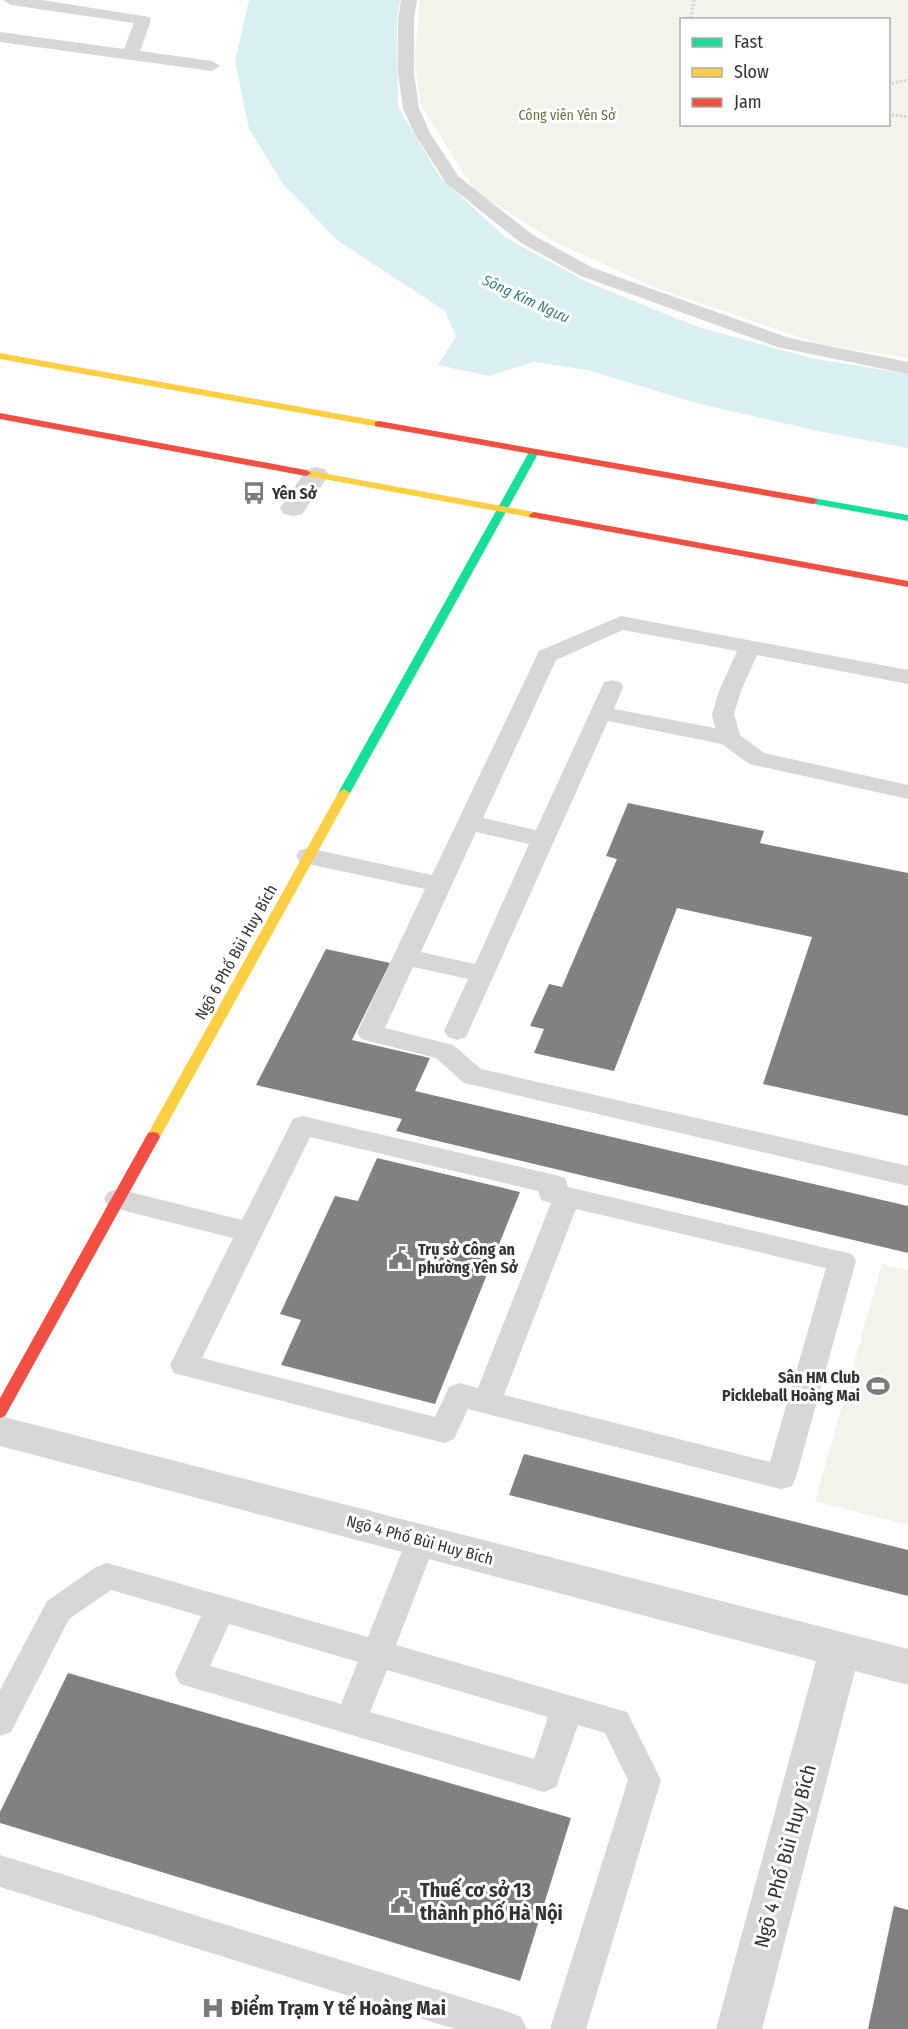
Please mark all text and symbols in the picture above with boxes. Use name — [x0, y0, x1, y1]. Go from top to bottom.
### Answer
legend — [680, 18, 890, 126]
text: Fast — [734, 31, 763, 53]
text: Slow — [734, 61, 769, 83]
text: Jam — [734, 91, 762, 113]
park label: Công viên Yên Sở — [518, 107, 616, 124]
water label: Sông Kim Ngưu — [479, 271, 573, 327]
bus stop icon: Yên Sở — [241, 480, 267, 506]
place label: Yên Sở — [271, 484, 318, 503]
street label: Ngõ 6 Phố Bùi Huy Bích — [190, 881, 281, 1023]
place label: Trụ sở Công an phường Yên Sở — [418, 1240, 519, 1277]
public building icon: Trụ sở Công an phường Yên Sở — [387, 1245, 413, 1271]
place label: Sân HM Club Pickleball Hoàng Mai — [722, 1368, 860, 1405]
sports icon: Sân HM Club Pickleball Hoàng Mai — [865, 1373, 891, 1399]
street label: Ngõ 4 Phố Bùi Huy Bích — [344, 1510, 496, 1569]
street label: Ngõ 4 Phố Bùi Huy Bích — [749, 1762, 821, 1950]
place label: Thuế cơ sở 13 thành phố Hà Nội — [420, 1877, 563, 1925]
public building icon: Thuế cơ sở 13 thành phố Hà Nội — [389, 1889, 415, 1915]
place label: Điểm Trạm Y tế Hoàng Mai — [231, 1994, 446, 2020]
hospital icon: Điểm Trạm Y tế Hoàng Mai — [200, 1995, 226, 2021]

